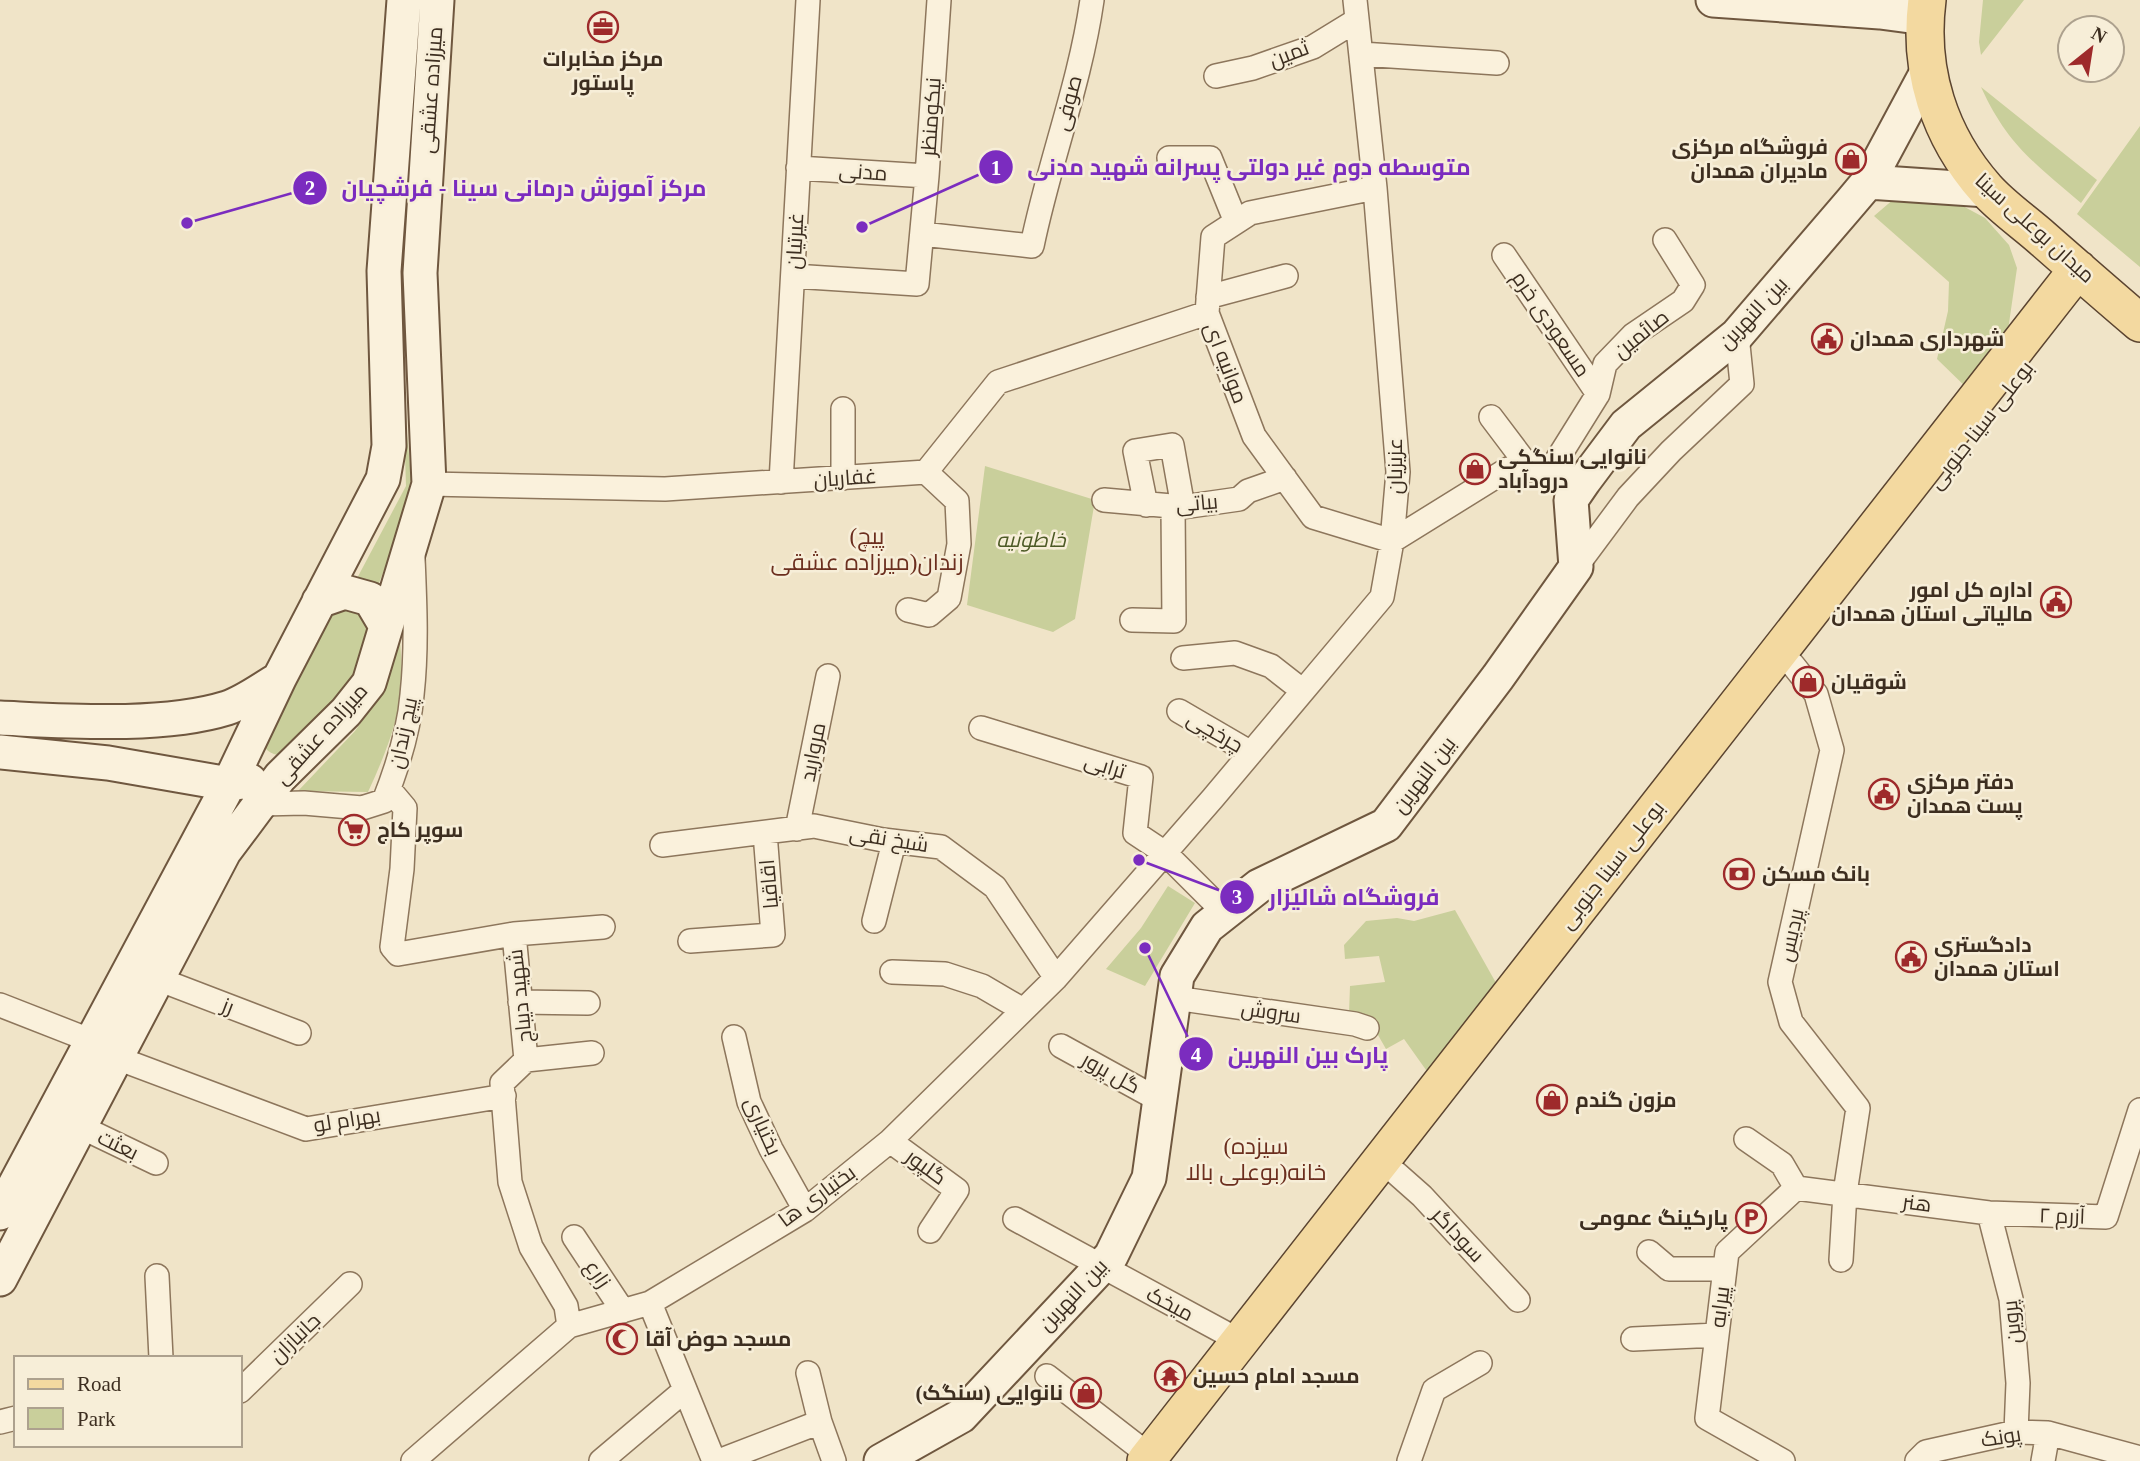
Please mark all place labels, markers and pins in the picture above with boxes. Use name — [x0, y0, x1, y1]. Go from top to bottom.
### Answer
office icon: مرکز مخابرات پاستور — [586, 10, 620, 44]
place label: مرکز مخابرات پاستور — [543, 47, 663, 98]
place label: فروشگاه مرکزی مادیران همدان — [1671, 135, 1828, 183]
shop icon: فروشگاه مرکزی مادیران همدان — [1834, 142, 1868, 176]
callout: متوسطه دوم غیر دولتی پسرانه شهید مدنی — [978, 145, 1484, 189]
callout: مرکز آموزش درمانی سینا - فرشچیان — [292, 166, 720, 210]
public building icon: شهرداری همدان — [1810, 322, 1844, 356]
place label: شهرداری همدان — [1850, 327, 2004, 352]
place label: نانوایی سنگکی درودآباد — [1498, 445, 1647, 494]
shop icon: نانوایی سنگکی درودآباد — [1458, 452, 1492, 486]
place label: اداره کل امور مالیاتی استان همدان — [1831, 578, 2033, 626]
public building icon: اداره کل امور مالیاتی استان همدان — [2039, 585, 2073, 619]
shop icon: شوقیان — [1791, 665, 1825, 699]
place label: شوقیان — [1831, 670, 1907, 695]
place label: دفتر مرکزی پست همدان — [1907, 770, 2023, 821]
public building icon: دفتر مرکزی پست همدان — [1867, 777, 1901, 811]
supermarket icon: سوپر کاج — [337, 813, 371, 847]
place label: سوپر کاج — [377, 818, 463, 845]
bank icon: بانک مسکن — [1722, 857, 1756, 891]
place label: بانک مسکن — [1762, 862, 1870, 886]
callout: فروشگاه شالیزار — [1220, 875, 1454, 919]
place label: دادگستری استان همدان — [1934, 933, 2060, 981]
public building icon: دادگستری استان همدان — [1894, 940, 1928, 974]
callout: پارک بین النهرین — [1178, 1032, 1402, 1076]
shop icon: مزون گندم — [1535, 1083, 1569, 1117]
place label: مزون گندم — [1575, 1088, 1677, 1114]
parking icon: پارکینگ عمومی — [1734, 1201, 1768, 1235]
place label: پارکینگ عمومی — [1579, 1206, 1728, 1233]
mosque icon: مسجد حوض آقا — [605, 1322, 639, 1356]
place label: مسجد حوض آقا — [645, 1327, 791, 1352]
temple icon: مسجد امام حسین — [1153, 1359, 1187, 1393]
place label: مسجد امام حسین — [1193, 1364, 1360, 1390]
shop icon: نانوایی (سنگک) — [1069, 1376, 1103, 1410]
place label: نانوایی (سنگک) — [915, 1381, 1063, 1406]

